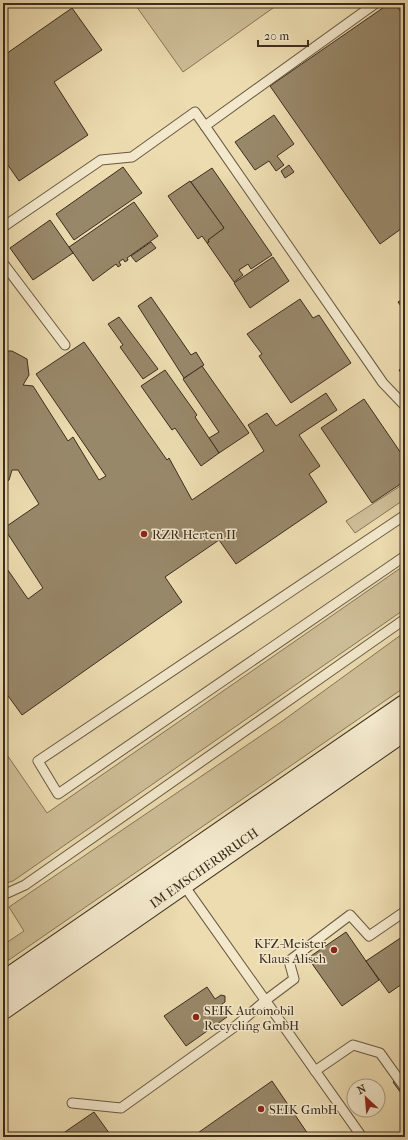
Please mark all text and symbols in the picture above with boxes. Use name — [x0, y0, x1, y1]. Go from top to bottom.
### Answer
scale bar — [258, 22, 308, 48]
text: 20 m — [264, 29, 289, 43]
place label: RZR Herten II — [152, 527, 236, 542]
marker: RZR Herten II — [139, 529, 149, 539]
street label: IM EMSCHERBRUCH — [147, 825, 261, 911]
place label: KFZ-Meister Klaus Alisch — [254, 936, 327, 966]
marker: KFZ-Meister Klaus Alisch — [329, 945, 339, 955]
place label: SEIK Automobil Recycling GmbH — [204, 1003, 299, 1033]
marker: SEIK Automobil Recycling GmbH — [191, 1012, 201, 1022]
north arrow — [346, 1078, 386, 1118]
text: N — [355, 1082, 369, 1097]
place label: SEIK GmbH — [269, 1102, 338, 1117]
marker: SEIK GmbH — [256, 1104, 266, 1114]

